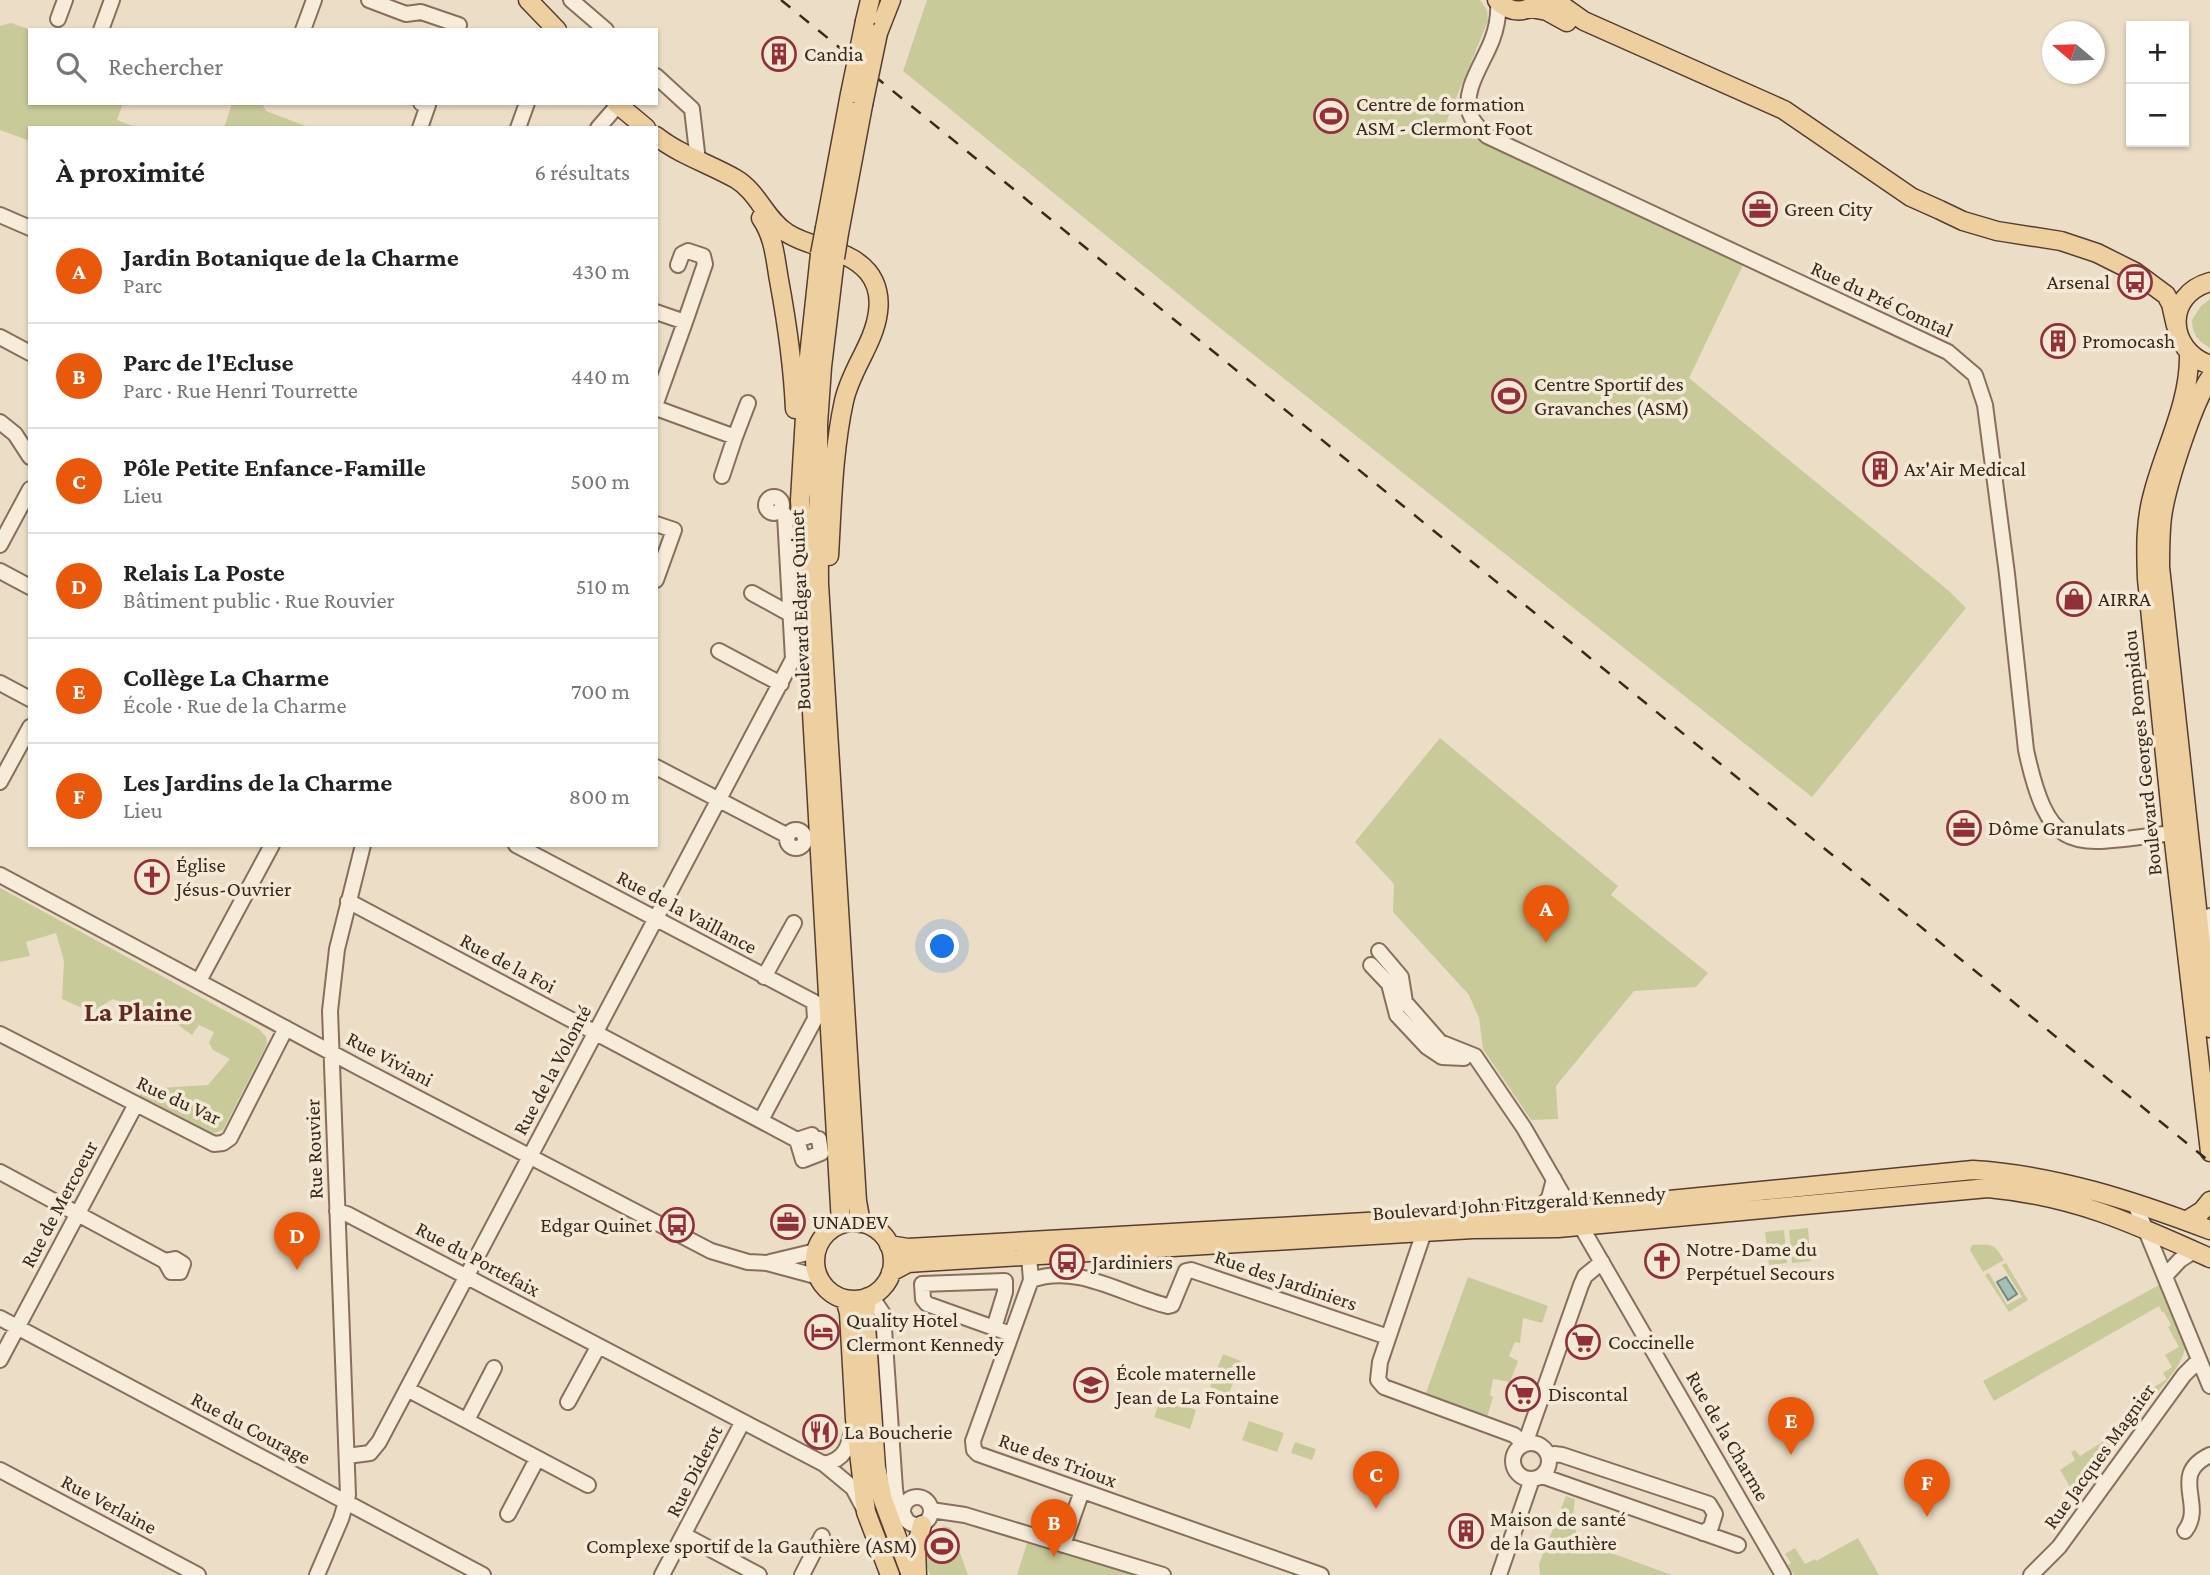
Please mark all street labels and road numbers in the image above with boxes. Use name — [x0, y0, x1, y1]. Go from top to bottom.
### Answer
street label: Rue du Pré Comtal — [1807, 256, 1957, 342]
street label: Boulevard Edgar Quinet — [784, 508, 815, 711]
street label: Boulevard Georges Pompidou — [2117, 629, 2167, 877]
street label: Rue de la Vaillance — [613, 865, 761, 959]
street label: Rue de la Foi — [456, 928, 560, 998]
street label: Rue de la Volonté — [508, 1001, 596, 1139]
street label: Rue Viviani — [343, 1026, 438, 1092]
street label: Rue du Var — [133, 1070, 225, 1130]
street label: Rue Rouvier — [300, 1098, 328, 1200]
street label: Rue de Mercoeur — [15, 1136, 103, 1272]
street label: Boulevard John Fitzgerald Kennedy — [1372, 1181, 1667, 1225]
street label: Rue du Portefaix — [412, 1216, 544, 1302]
street label: Rue des Jardiniers — [1212, 1244, 1360, 1316]
street label: Rue de la Charme — [1681, 1367, 1775, 1505]
street label: Rue Jacques Magnier — [2038, 1378, 2160, 1534]
street label: Rue du Courage — [187, 1386, 315, 1470]
street label: Rue Diderot — [661, 1420, 728, 1521]
street label: Rue des Trioux — [996, 1428, 1120, 1493]
street label: Rue Verlaine — [57, 1469, 161, 1539]

